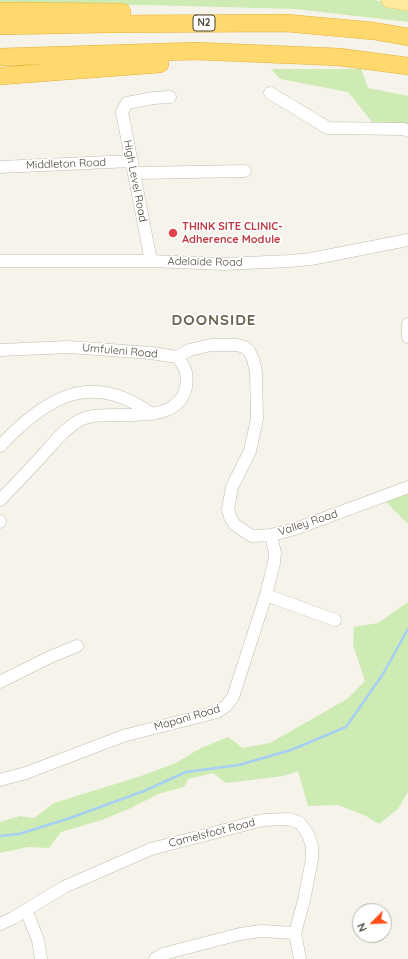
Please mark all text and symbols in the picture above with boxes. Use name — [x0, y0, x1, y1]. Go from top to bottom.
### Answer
road number: N2 — [193, 15, 215, 31]
street label: High Level Road — [121, 139, 149, 223]
street label: Middleton Road — [26, 156, 106, 172]
place label: THINK SITE CLINIC- Adherence Module — [182, 220, 283, 246]
marker: THINK SITE CLINIC- Adherence Module — [167, 227, 179, 239]
street label: Adelaide Road — [168, 255, 242, 269]
district label: DOONSIDE — [172, 311, 256, 329]
street label: Umfuleni Road — [82, 341, 158, 361]
street label: Valley Road — [277, 507, 339, 539]
street label: Mopani Road — [152, 702, 222, 734]
street label: Camelsfoot Road — [167, 816, 257, 850]
north arrow — [352, 903, 392, 943]
text: N — [354, 921, 370, 934]

